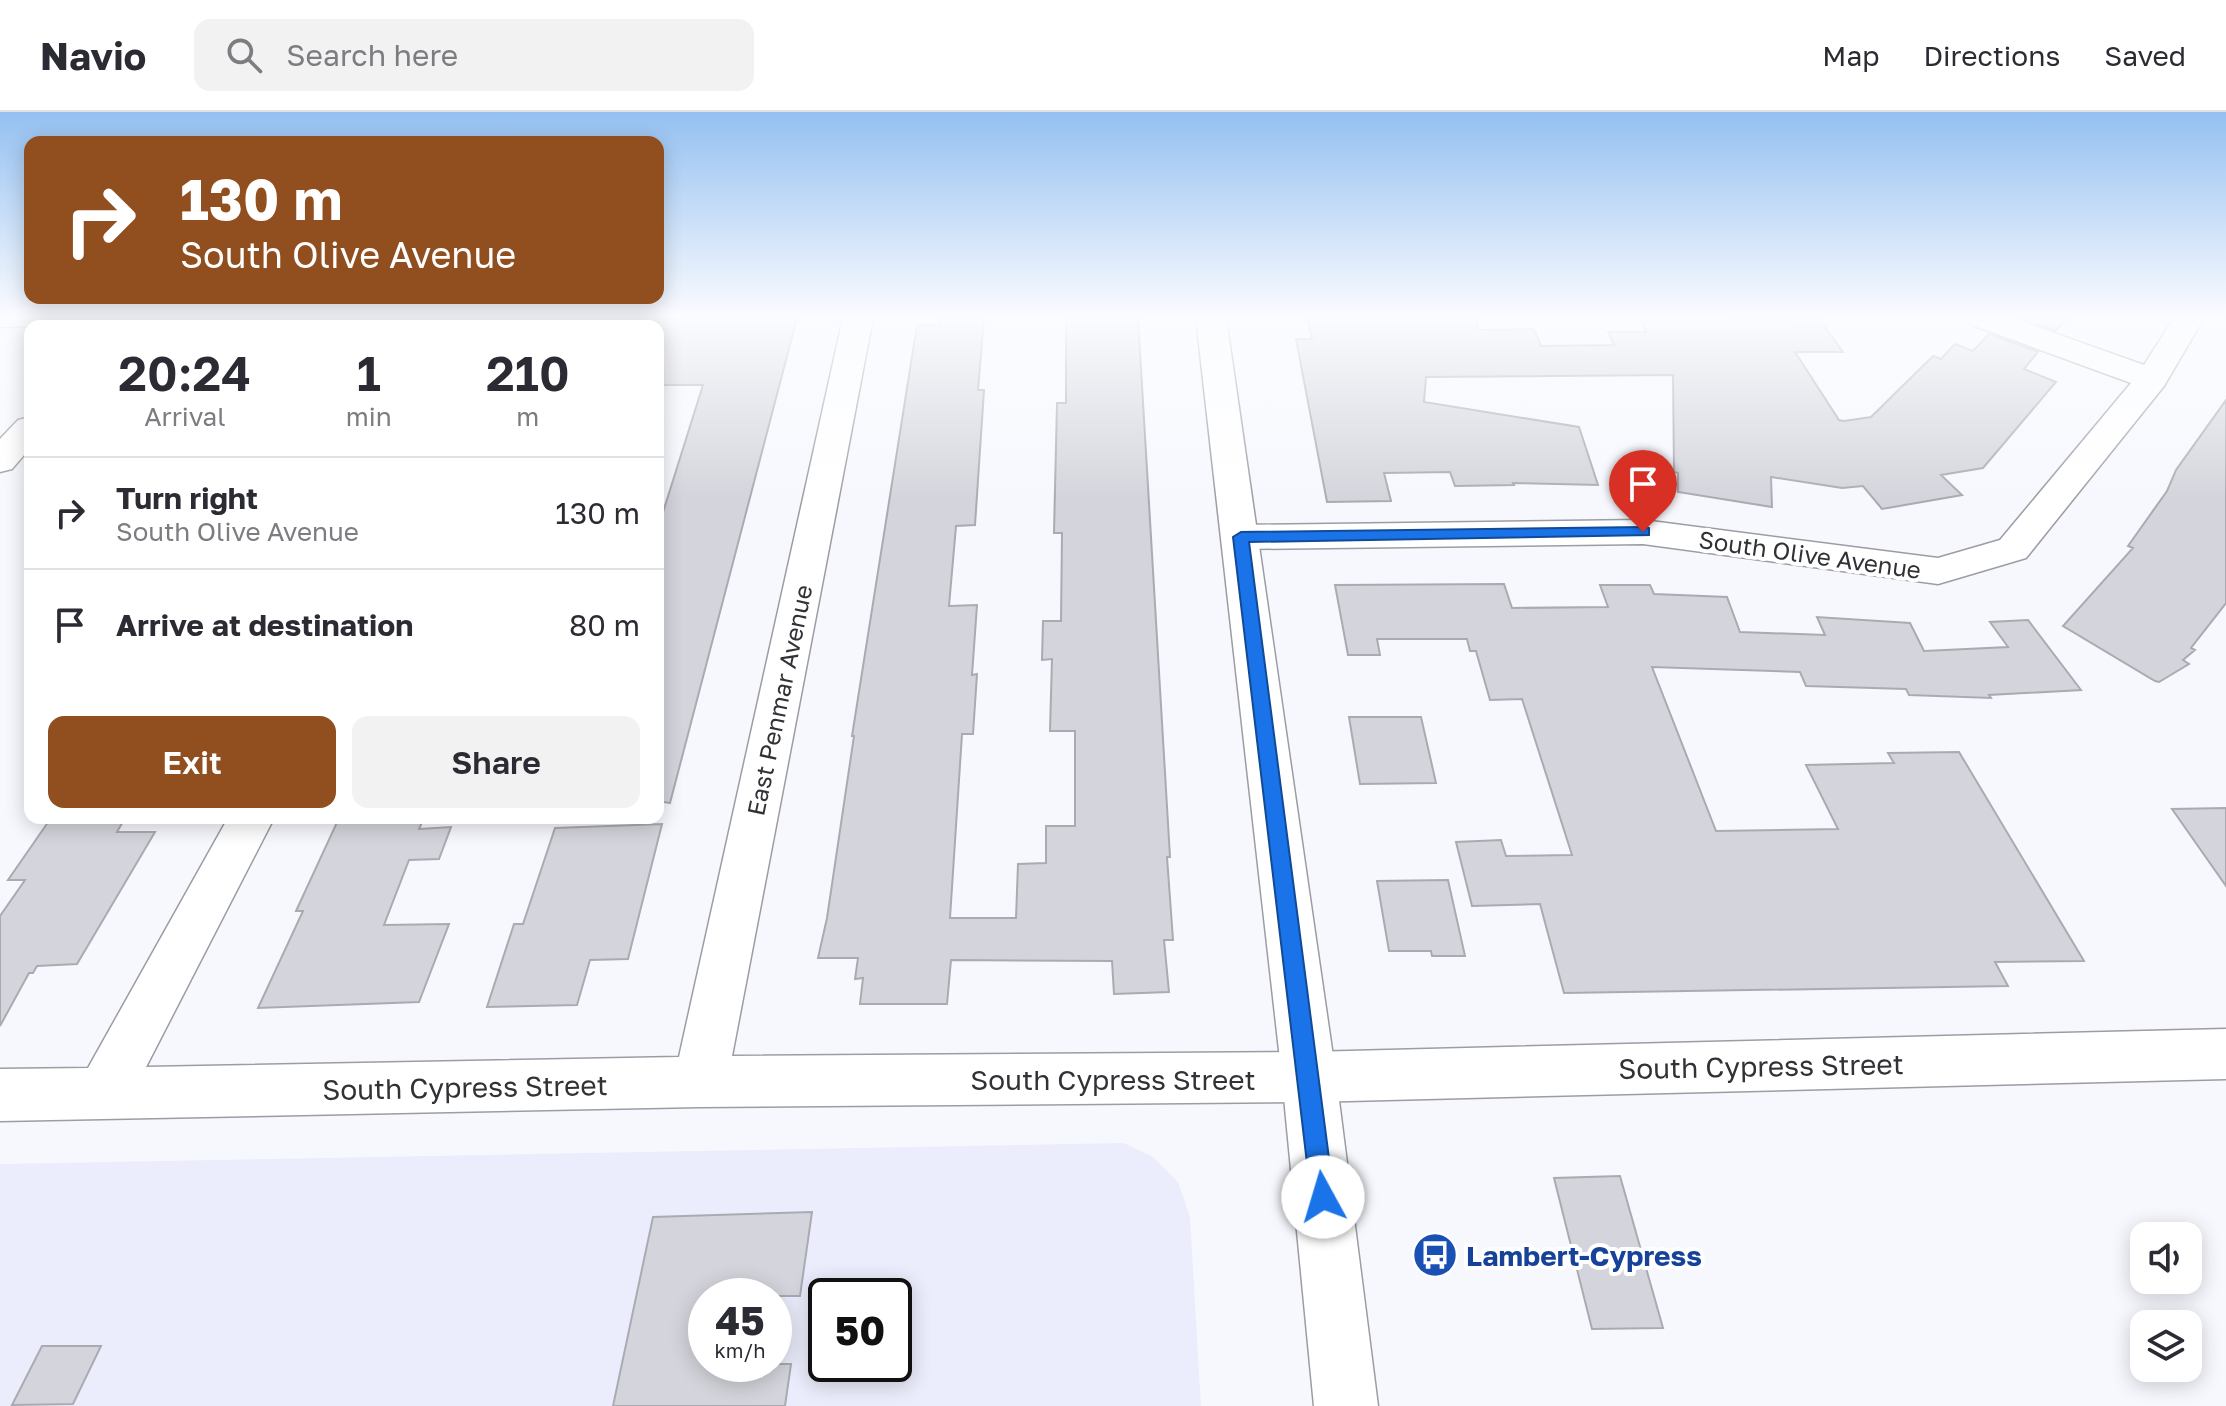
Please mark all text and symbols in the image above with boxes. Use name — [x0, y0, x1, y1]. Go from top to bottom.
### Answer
search box — [194, 19, 754, 91]
text: Navio — [40, 33, 146, 78]
icon: search — [222, 33, 266, 77]
text: Search here — [286, 37, 458, 73]
text: Map — [1822, 39, 1879, 72]
text: Directions — [1923, 39, 2060, 72]
text: Saved — [2104, 39, 2186, 72]
text: 130 m — [180, 165, 342, 232]
icon: right — [48, 168, 152, 272]
text: South Olive Avenue — [180, 233, 516, 276]
text: 20:24 — [118, 344, 252, 402]
text: 1 — [357, 344, 381, 402]
text: 210 — [486, 344, 570, 402]
text: Arrival — [144, 401, 226, 432]
text: min — [346, 401, 392, 432]
text: m — [516, 401, 539, 432]
pin — [1609, 450, 1677, 532]
icon: arrive — [1621, 462, 1665, 506]
text: Turn right — [116, 480, 258, 516]
icon: right — [48, 491, 92, 535]
text: 130 m — [555, 495, 640, 531]
text: South Olive Avenue — [116, 516, 359, 547]
street label: South Olive Avenue — [1697, 524, 1923, 584]
street label: East Penmar Avenue — [740, 582, 818, 818]
icon: arrive — [48, 603, 92, 647]
text: Arrive at destination — [116, 607, 413, 643]
text: 80 m — [569, 607, 640, 643]
button: Exit — [48, 716, 336, 808]
button: Share — [352, 716, 640, 808]
street label: South Cypress Street — [1618, 1047, 1904, 1085]
street label: South Cypress Street — [970, 1063, 1256, 1096]
street label: South Cypress Street — [322, 1068, 608, 1106]
position arrow — [1281, 1155, 1365, 1239]
map controls — [2130, 1222, 2202, 1382]
button: sound — [2130, 1222, 2202, 1294]
bus stop icon: Lambert-Cypress — [1411, 1231, 1459, 1279]
place label: Lambert-Cypress — [1466, 1239, 1702, 1272]
speed limit sign: 50 — [808, 1278, 912, 1382]
text: 45 — [715, 1296, 765, 1344]
button: layers — [2130, 1310, 2202, 1382]
text: km/h — [715, 1338, 765, 1362]

